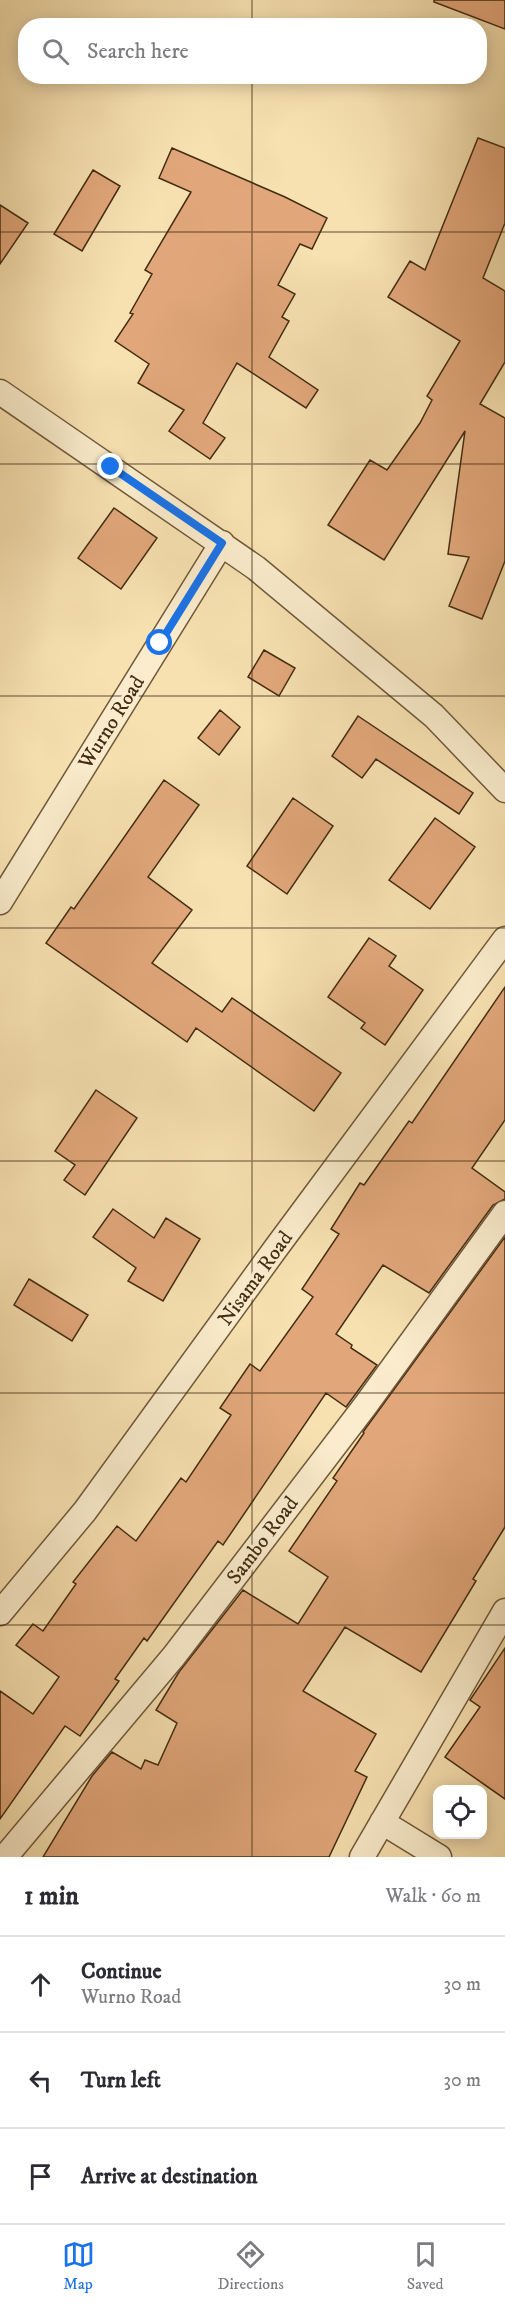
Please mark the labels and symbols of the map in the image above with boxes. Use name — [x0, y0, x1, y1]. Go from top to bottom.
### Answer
route end — [97, 453, 123, 479]
route start — [146, 629, 172, 655]
street label: Wurno Road — [72, 671, 151, 775]
street label: Nisama Road — [213, 1226, 299, 1331]
street label: Sambo Road — [221, 1491, 305, 1590]

